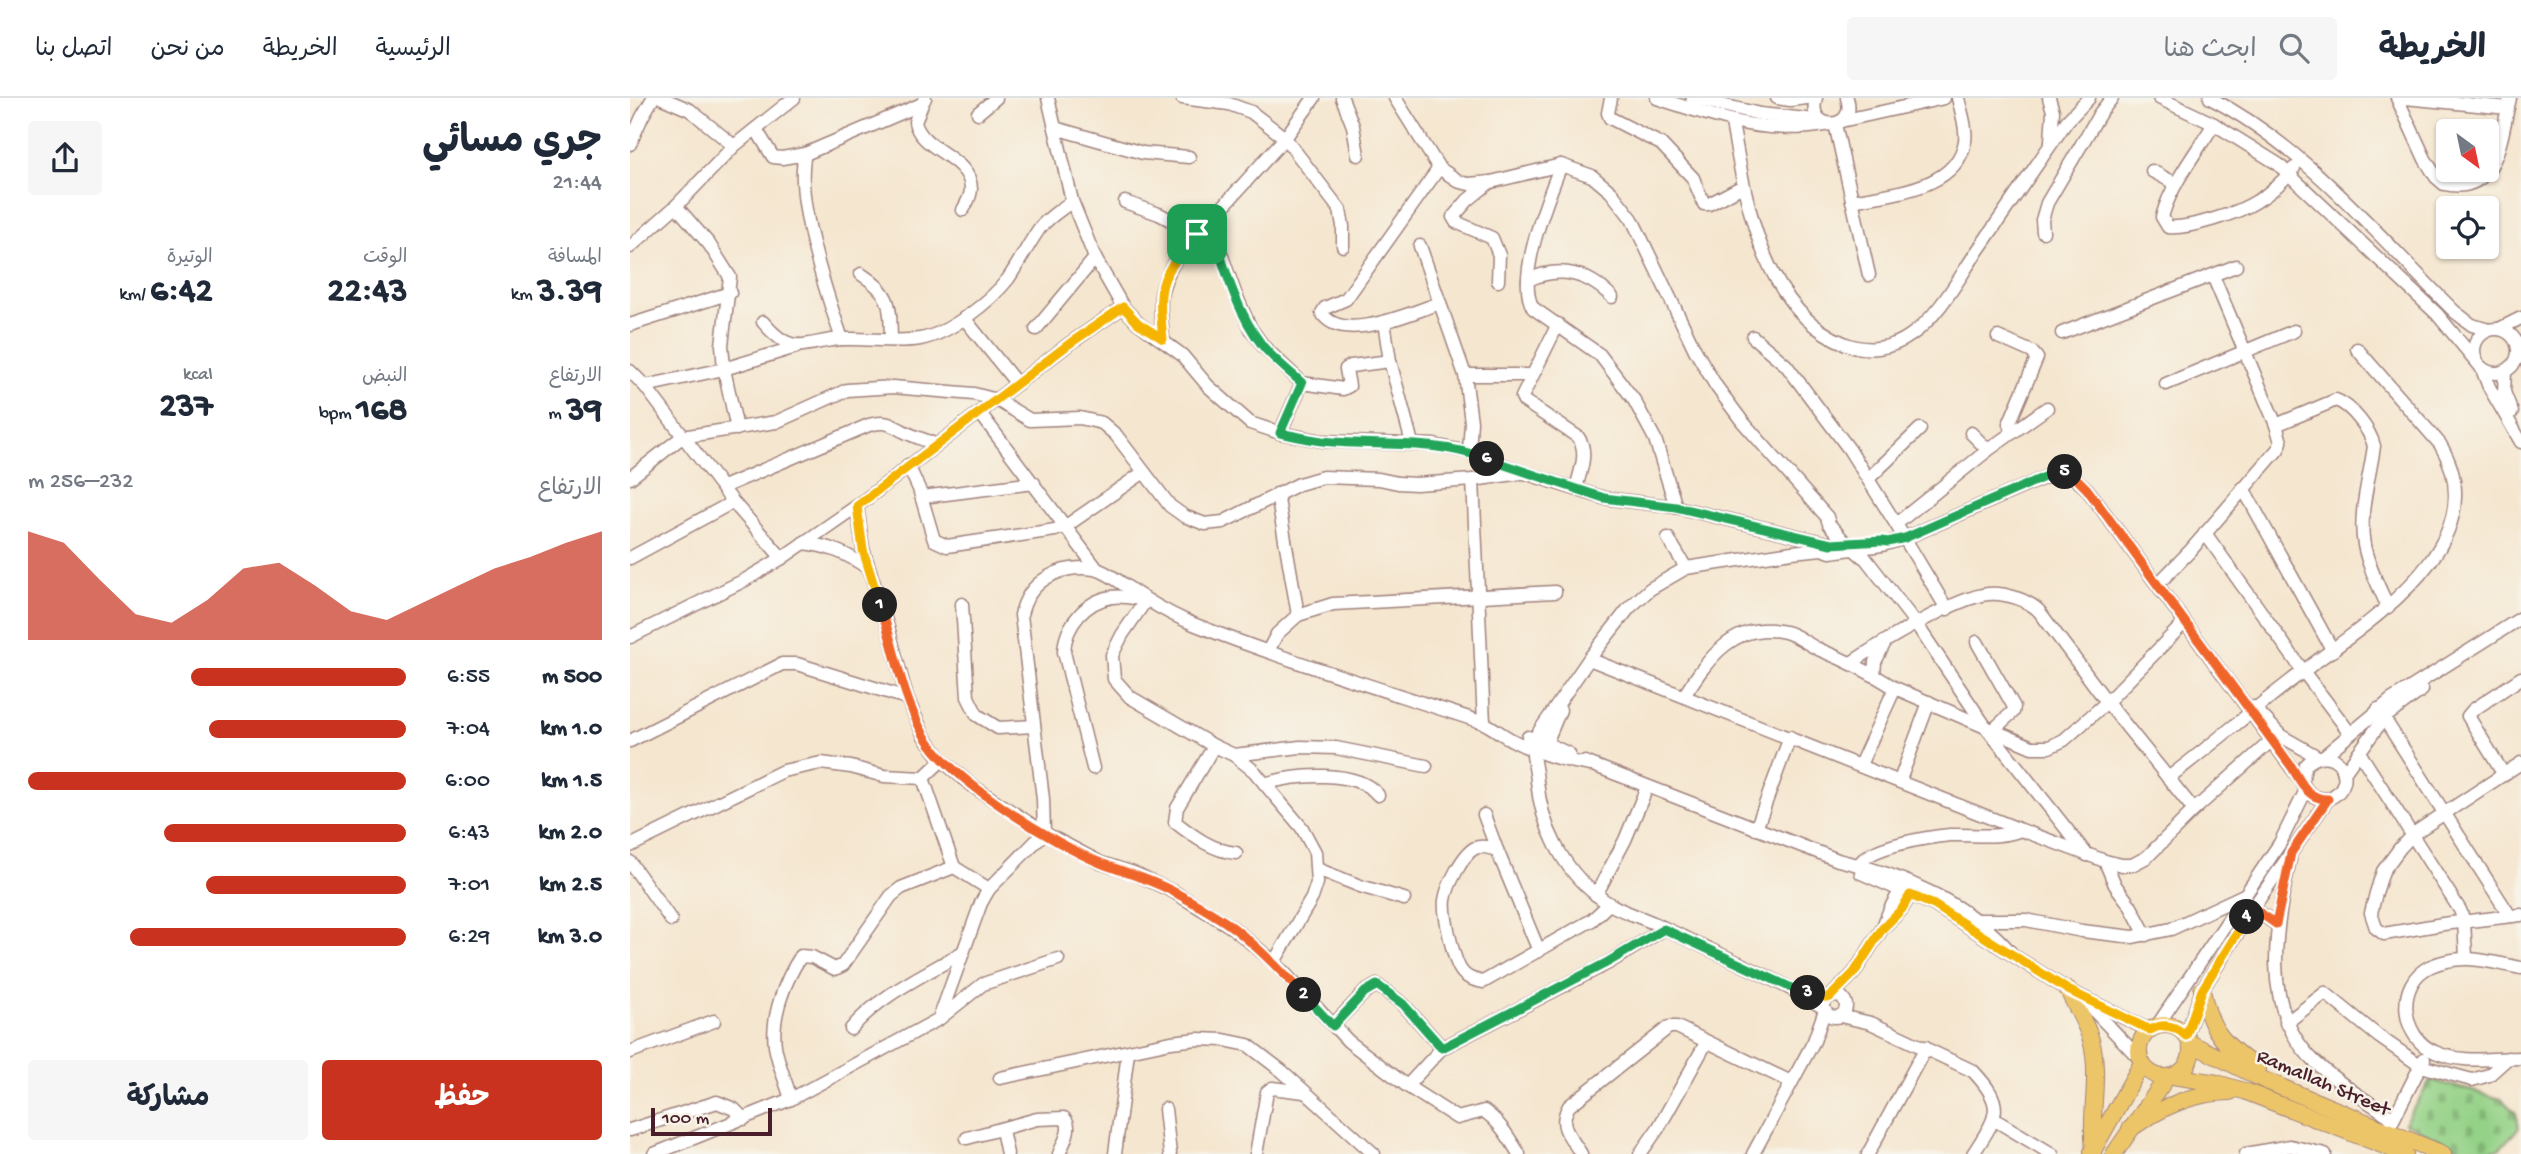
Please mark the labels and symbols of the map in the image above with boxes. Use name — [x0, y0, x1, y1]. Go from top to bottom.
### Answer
north arrow — [2436, 119, 2499, 182]
pin — [1167, 204, 1227, 264]
pin: 6 — [1470, 442, 1504, 476]
pin: 5 — [2048, 454, 2082, 490]
pin: 1 — [862, 588, 898, 622]
pin: 4 — [2230, 900, 2264, 934]
pin: 3 — [1790, 976, 1826, 1010]
pin: 2 — [1286, 978, 1322, 1012]
street label: Ramallah Street — [2252, 1045, 2395, 1124]
scale bar — [651, 1105, 772, 1137]

